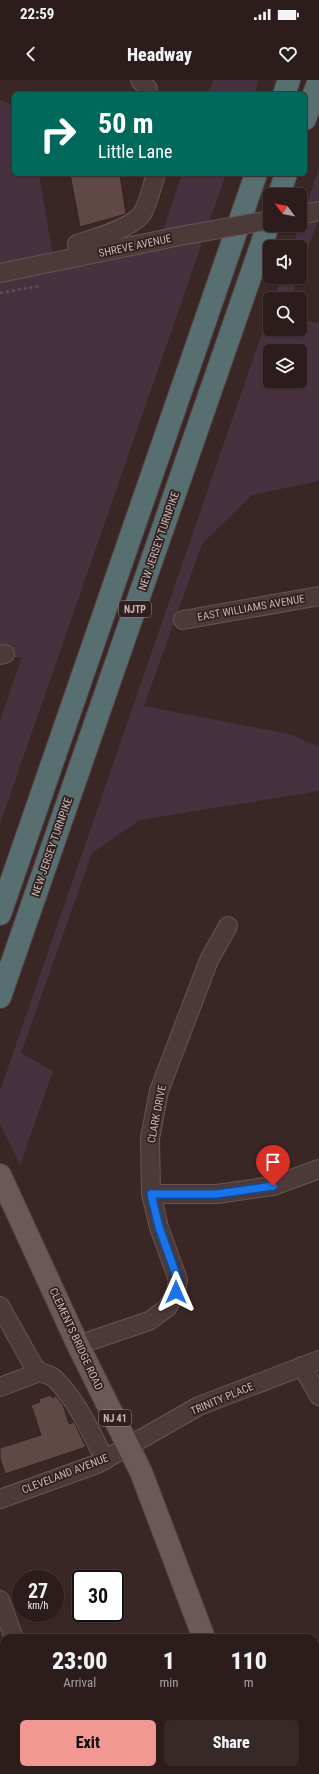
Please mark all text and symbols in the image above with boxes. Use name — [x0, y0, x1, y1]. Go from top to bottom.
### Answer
text: 22:59 — [20, 5, 54, 23]
icon: back — [20, 43, 42, 65]
icon: heart — [277, 43, 299, 65]
text: Headway — [127, 44, 192, 65]
text: 50 m — [98, 107, 154, 140]
icon: right — [32, 108, 84, 160]
text: Little Lane — [98, 141, 172, 162]
north arrow — [263, 188, 307, 232]
map controls — [263, 188, 307, 388]
street label: SHREVE AVENUE — [97, 232, 173, 260]
button: sound — [263, 240, 307, 284]
button: search — [263, 292, 307, 336]
button: layers — [263, 344, 307, 388]
street label: NEW JERSEY TURNPIKE — [136, 489, 182, 592]
street label: EAST WILLIAMS AVENUE — [196, 592, 306, 624]
road number: NJTP — [119, 601, 151, 617]
street label: NEW JERSEY TURNPIKE — [29, 795, 75, 898]
street label: CLARK DRIVE — [145, 1083, 169, 1144]
pin — [256, 1145, 290, 1186]
icon: arrive — [262, 1151, 284, 1173]
position arrow — [155, 1271, 197, 1313]
street label: CLEMENTS BRIDGE ROAD — [47, 1286, 105, 1392]
street label: TRINITY PLACE — [189, 1380, 256, 1418]
road number: NJ 41 — [99, 1410, 131, 1426]
street label: CLEVELAND AVENUE — [20, 1451, 111, 1497]
speed limit sign: 30 — [72, 1570, 124, 1622]
text: 27 — [28, 1579, 48, 1603]
text: km/h — [28, 1600, 48, 1611]
text: 23:00 — [52, 1647, 108, 1675]
text: 1 — [163, 1647, 175, 1675]
text: 110 — [230, 1647, 267, 1675]
text: Arrival — [63, 1675, 96, 1690]
text: min — [159, 1675, 179, 1690]
text: m — [244, 1675, 254, 1690]
button: Exit — [20, 1720, 156, 1766]
button: Share — [164, 1720, 299, 1766]

